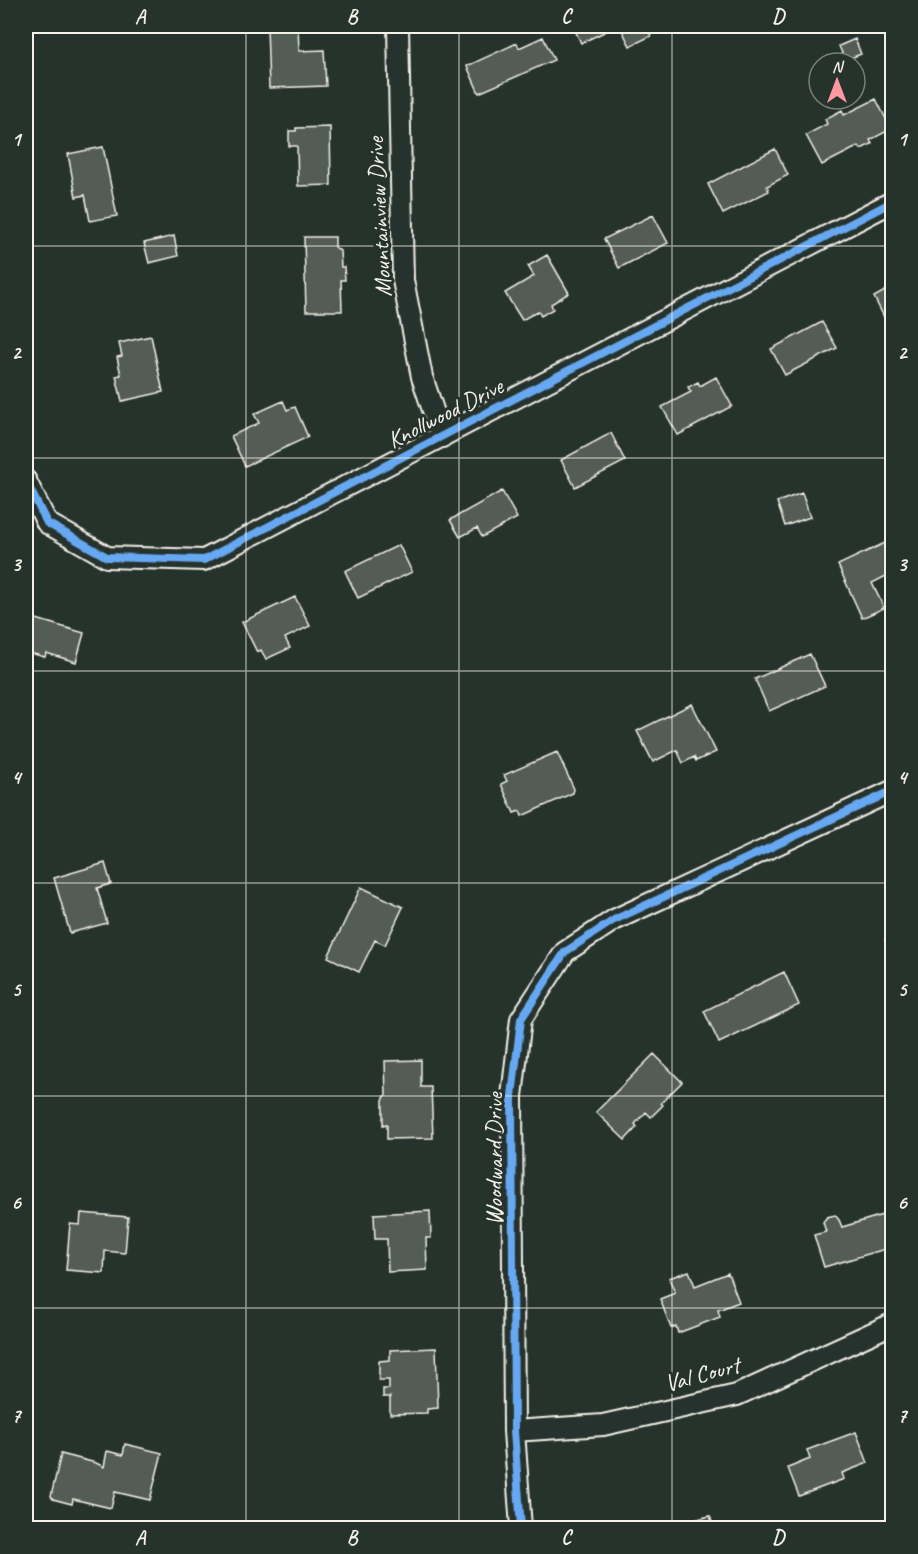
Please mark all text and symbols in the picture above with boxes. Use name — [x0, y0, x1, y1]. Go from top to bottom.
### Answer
text: A — [135, 4, 147, 29]
text: B — [347, 4, 359, 29]
text: C — [561, 4, 573, 29]
text: D — [772, 4, 786, 29]
north arrow — [807, 51, 867, 111]
text: N — [832, 57, 845, 77]
text: 1 — [12, 127, 23, 152]
text: 1 — [898, 127, 909, 152]
street label: Mountainview Drive — [360, 134, 398, 298]
text: 2 — [12, 340, 23, 365]
text: 2 — [898, 340, 909, 365]
street label: Knollwood Drive — [382, 370, 510, 455]
text: 3 — [12, 552, 23, 577]
text: 3 — [898, 552, 909, 577]
text: 4 — [12, 765, 24, 790]
text: 4 — [898, 765, 910, 790]
text: 5 — [12, 977, 23, 1002]
text: 5 — [898, 977, 909, 1002]
street label: Woodward Drive — [479, 1091, 509, 1225]
text: 6 — [11, 1190, 22, 1215]
text: 6 — [897, 1190, 908, 1215]
street label: Val Court — [661, 1349, 746, 1398]
text: 7 — [12, 1403, 23, 1428]
text: 7 — [898, 1403, 909, 1428]
text: A — [135, 1525, 147, 1550]
text: B — [347, 1525, 359, 1550]
text: C — [561, 1525, 573, 1550]
text: D — [772, 1525, 786, 1550]

